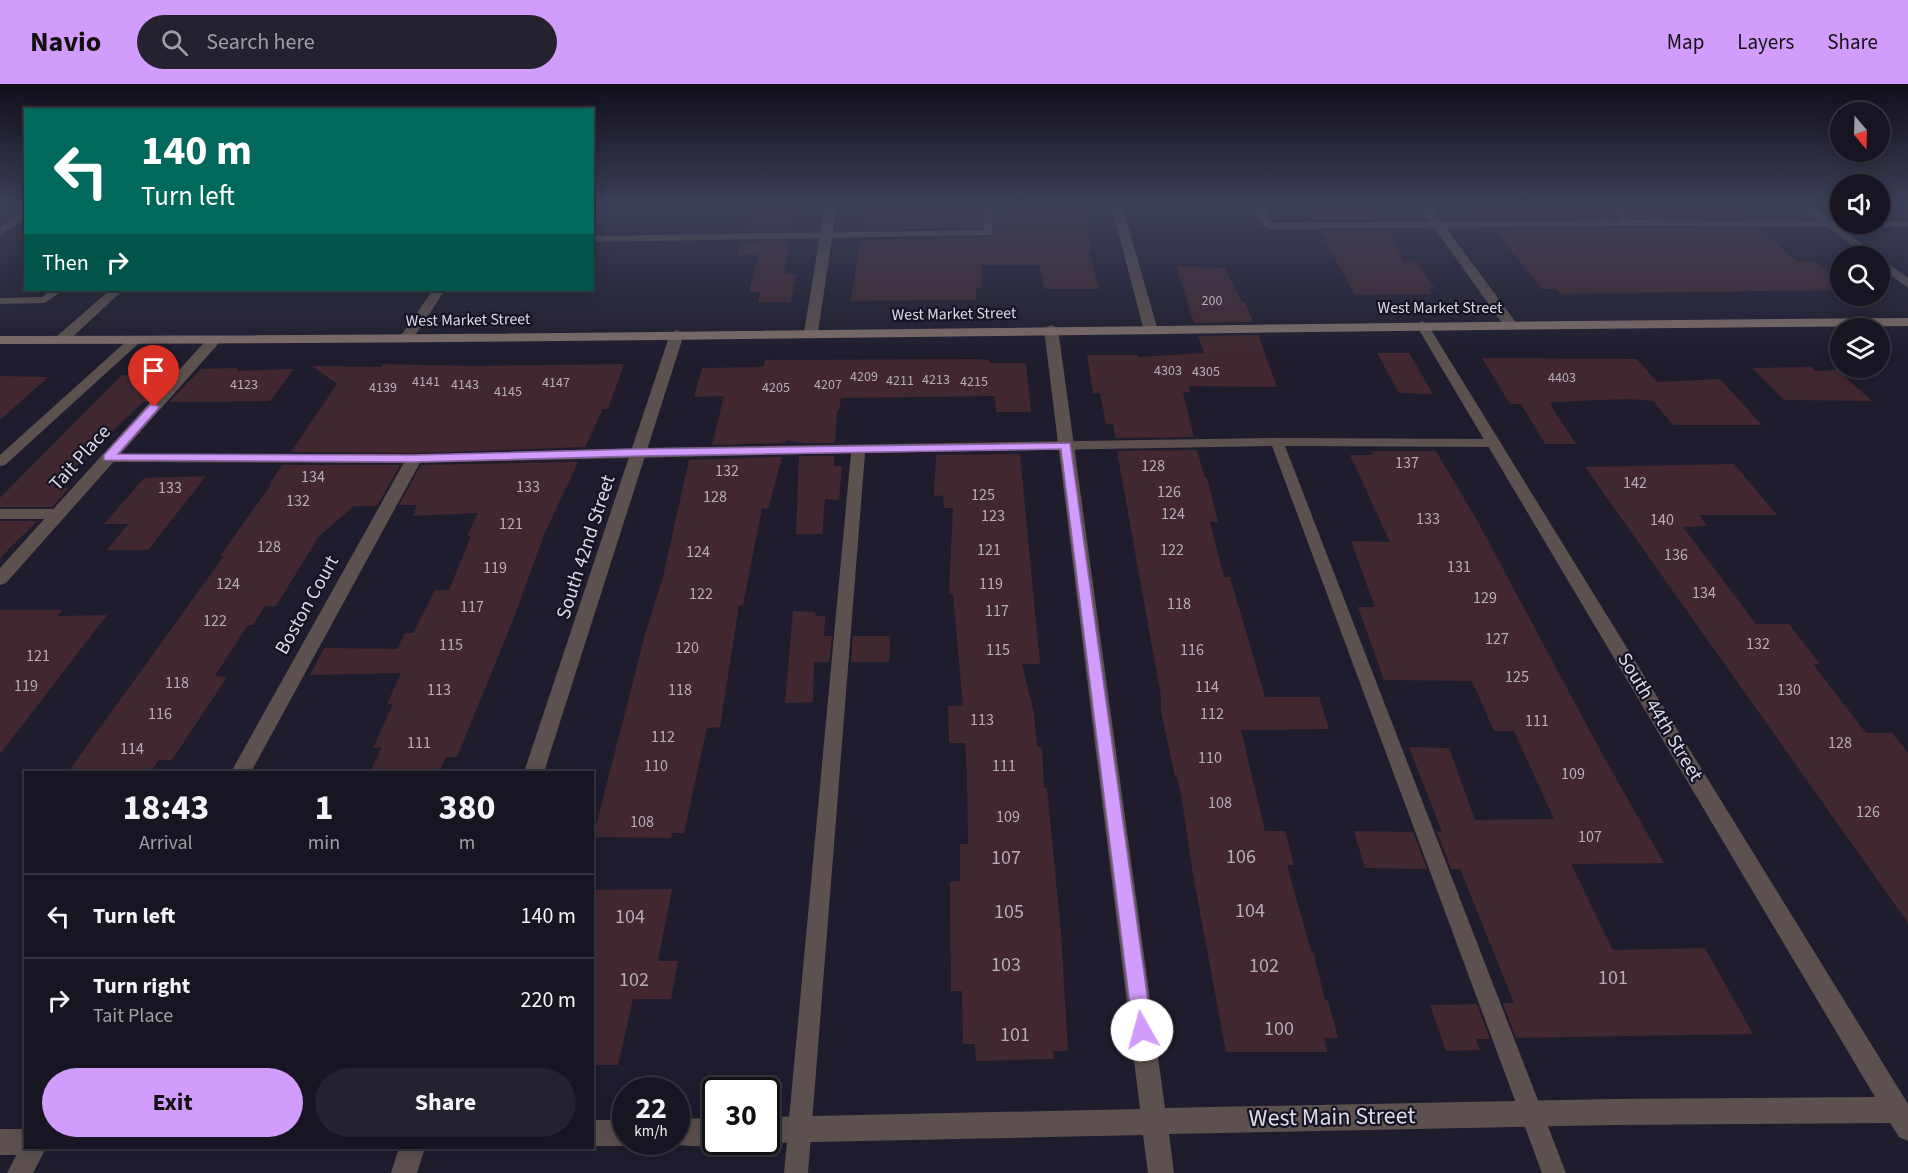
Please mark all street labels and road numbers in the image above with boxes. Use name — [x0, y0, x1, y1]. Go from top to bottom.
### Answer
street label: West Market Street — [1378, 297, 1503, 319]
street label: West Market Street — [891, 302, 1017, 326]
street label: West Market Street — [405, 308, 531, 332]
street label: Tait Place — [43, 419, 117, 497]
street label: South 42nd Street — [549, 471, 623, 623]
street label: Boston Court — [268, 550, 346, 660]
street label: South 44th Street — [1610, 647, 1710, 787]
street label: West Main Street — [1248, 1098, 1416, 1136]

